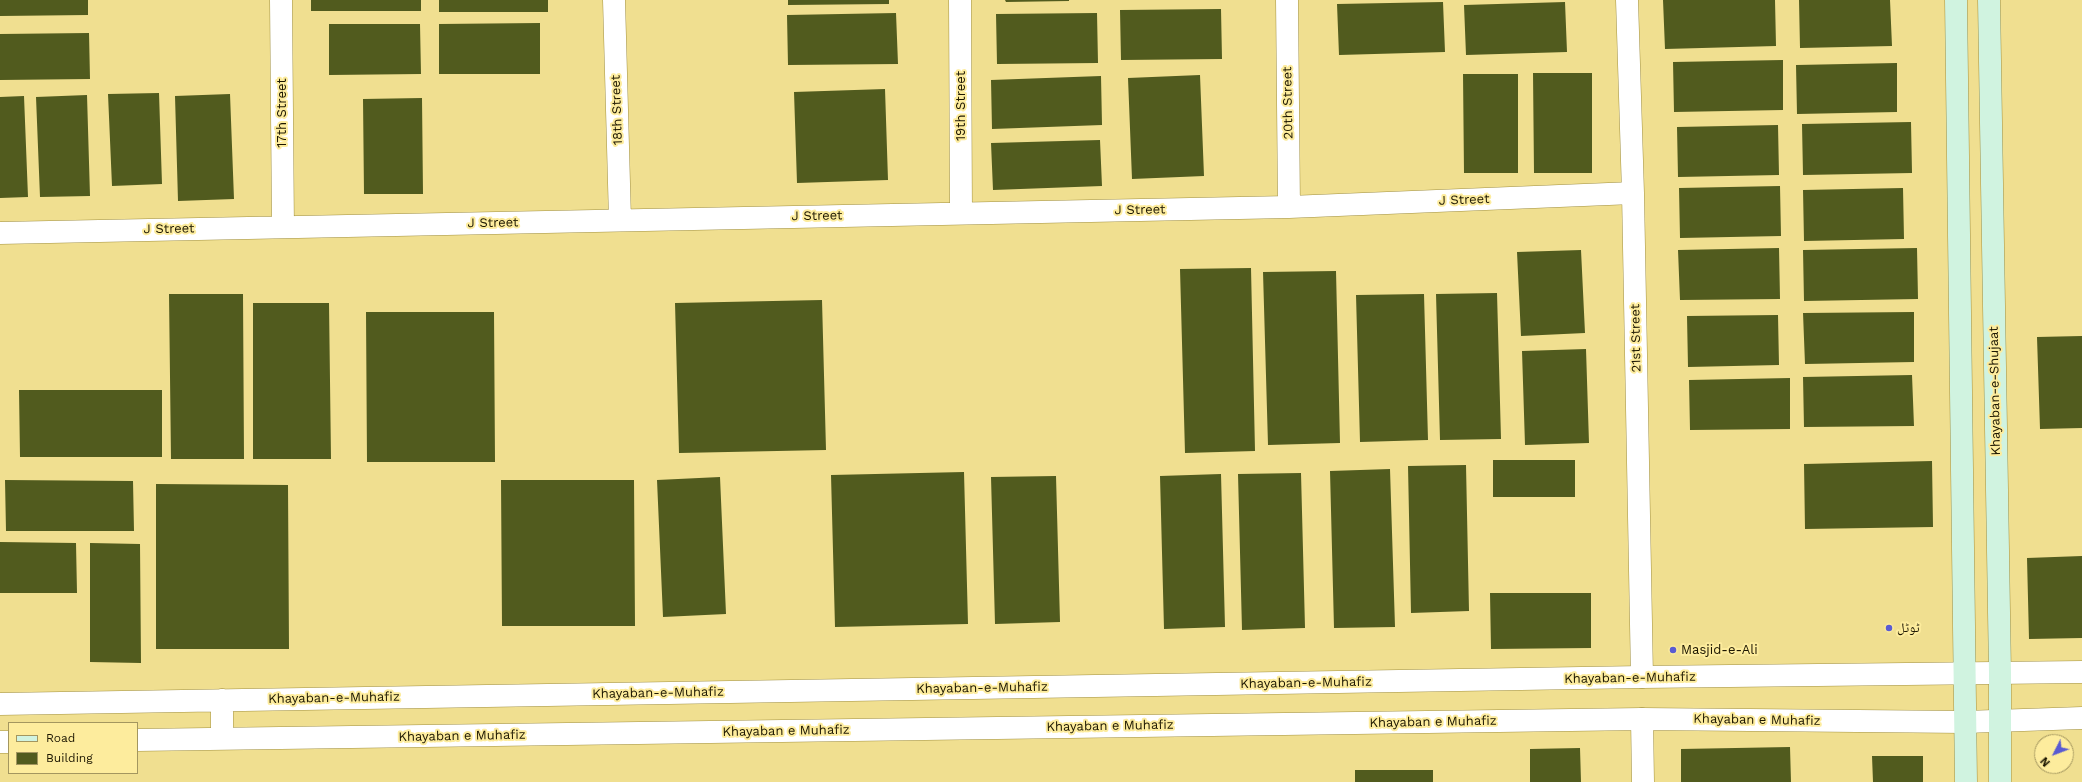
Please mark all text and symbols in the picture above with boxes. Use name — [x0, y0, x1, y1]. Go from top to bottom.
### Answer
street label: 20th Street — [1280, 67, 1296, 139]
street label: 19th Street — [953, 71, 969, 141]
street label: 18th Street — [608, 75, 626, 145]
street label: 17th Street — [274, 78, 290, 148]
street label: J Street — [1438, 191, 1490, 209]
street label: J Street — [1114, 202, 1166, 218]
street label: J Street — [791, 208, 843, 224]
street label: J Street — [467, 215, 519, 231]
street label: J Street — [143, 221, 195, 237]
street label: 21st Street — [1628, 304, 1644, 372]
street label: Khayaban-e-Shujaat — [1986, 326, 2004, 456]
place label: ٹوٹل — [1897, 620, 1920, 636]
marker: ٹوٹل — [1884, 623, 1894, 633]
place label: Masjid-e-Ali — [1681, 642, 1758, 658]
marker: Masjid-e-Ali — [1668, 645, 1678, 655]
street label: Khayaban-e-Muhafiz — [1564, 669, 1696, 687]
street label: Khayaban-e-Muhafiz — [1240, 674, 1372, 692]
street label: Khayaban-e-Muhafiz — [916, 679, 1048, 697]
street label: Khayaban-e-Muhafiz — [592, 684, 724, 702]
street label: Khayaban-e-Muhafiz — [268, 689, 400, 707]
street label: Khayaban e Muhafiz — [1693, 711, 1821, 729]
street label: Khayaban e Muhafiz — [1369, 713, 1497, 731]
street label: Khayaban e Muhafiz — [1046, 717, 1174, 735]
legend — [8, 722, 138, 774]
street label: Khayaban e Muhafiz — [722, 722, 850, 740]
street label: Khayaban e Muhafiz — [398, 727, 526, 745]
text: Road — [46, 731, 75, 745]
north arrow — [2034, 734, 2074, 774]
text: Building — [46, 751, 93, 765]
text: N — [2038, 754, 2053, 769]

